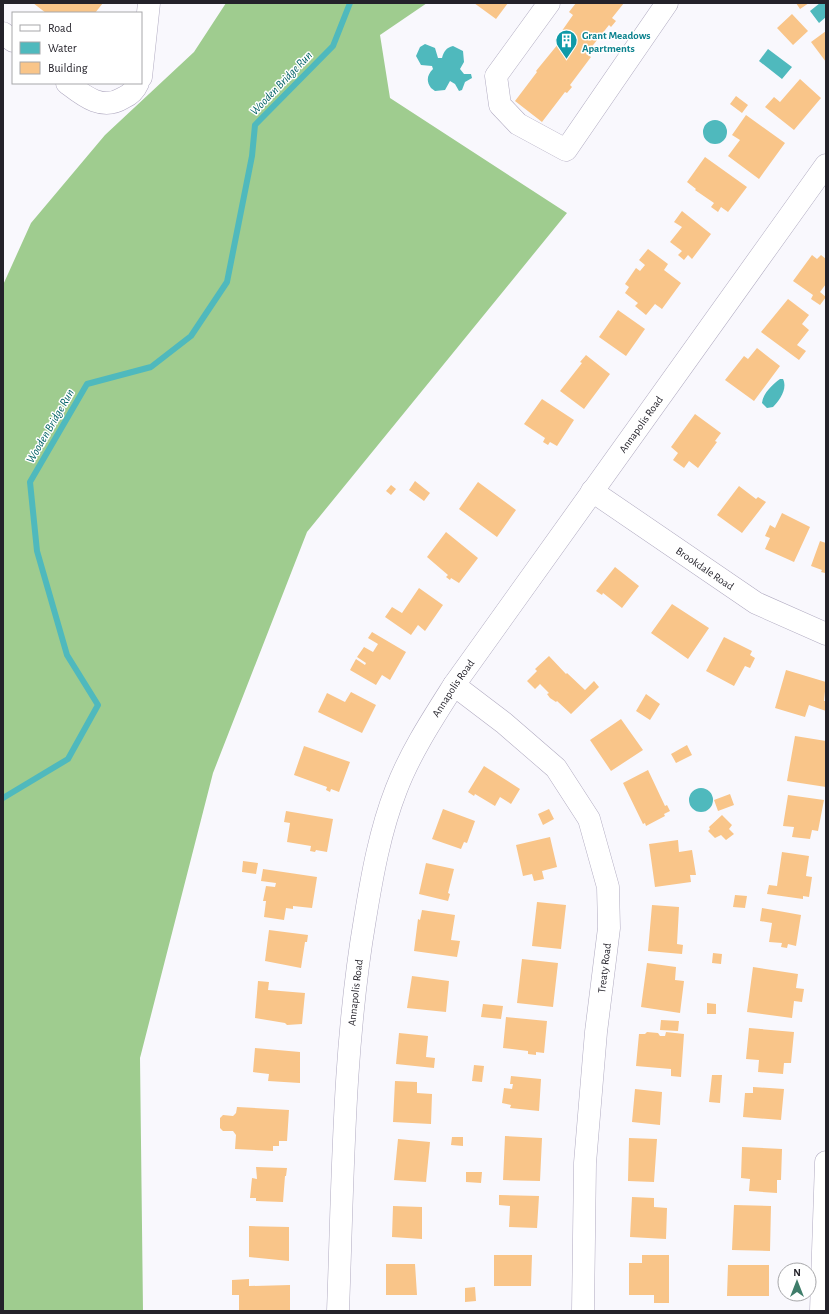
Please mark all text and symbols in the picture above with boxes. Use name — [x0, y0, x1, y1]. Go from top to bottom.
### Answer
legend — [12, 12, 142, 84]
text: Road — [48, 22, 72, 34]
building icon: Grant Meadows Apartments — [554, 28, 580, 61]
place label: Grant Meadows Apartments — [582, 30, 651, 54]
text: Water — [48, 42, 77, 54]
water label: Wooden Bridge Run — [248, 49, 314, 117]
text: Building — [48, 62, 88, 74]
water label: Wooden Bridge Run — [24, 387, 76, 465]
street label: Annapolis Road — [617, 394, 665, 455]
street label: Brookdale Road — [674, 545, 736, 592]
street label: Annapolis Road — [430, 657, 477, 719]
street label: Treaty Road — [596, 942, 613, 994]
street label: Annapolis Road — [346, 958, 365, 1026]
north arrow — [777, 1262, 817, 1302]
text: N — [793, 1267, 801, 1278]

